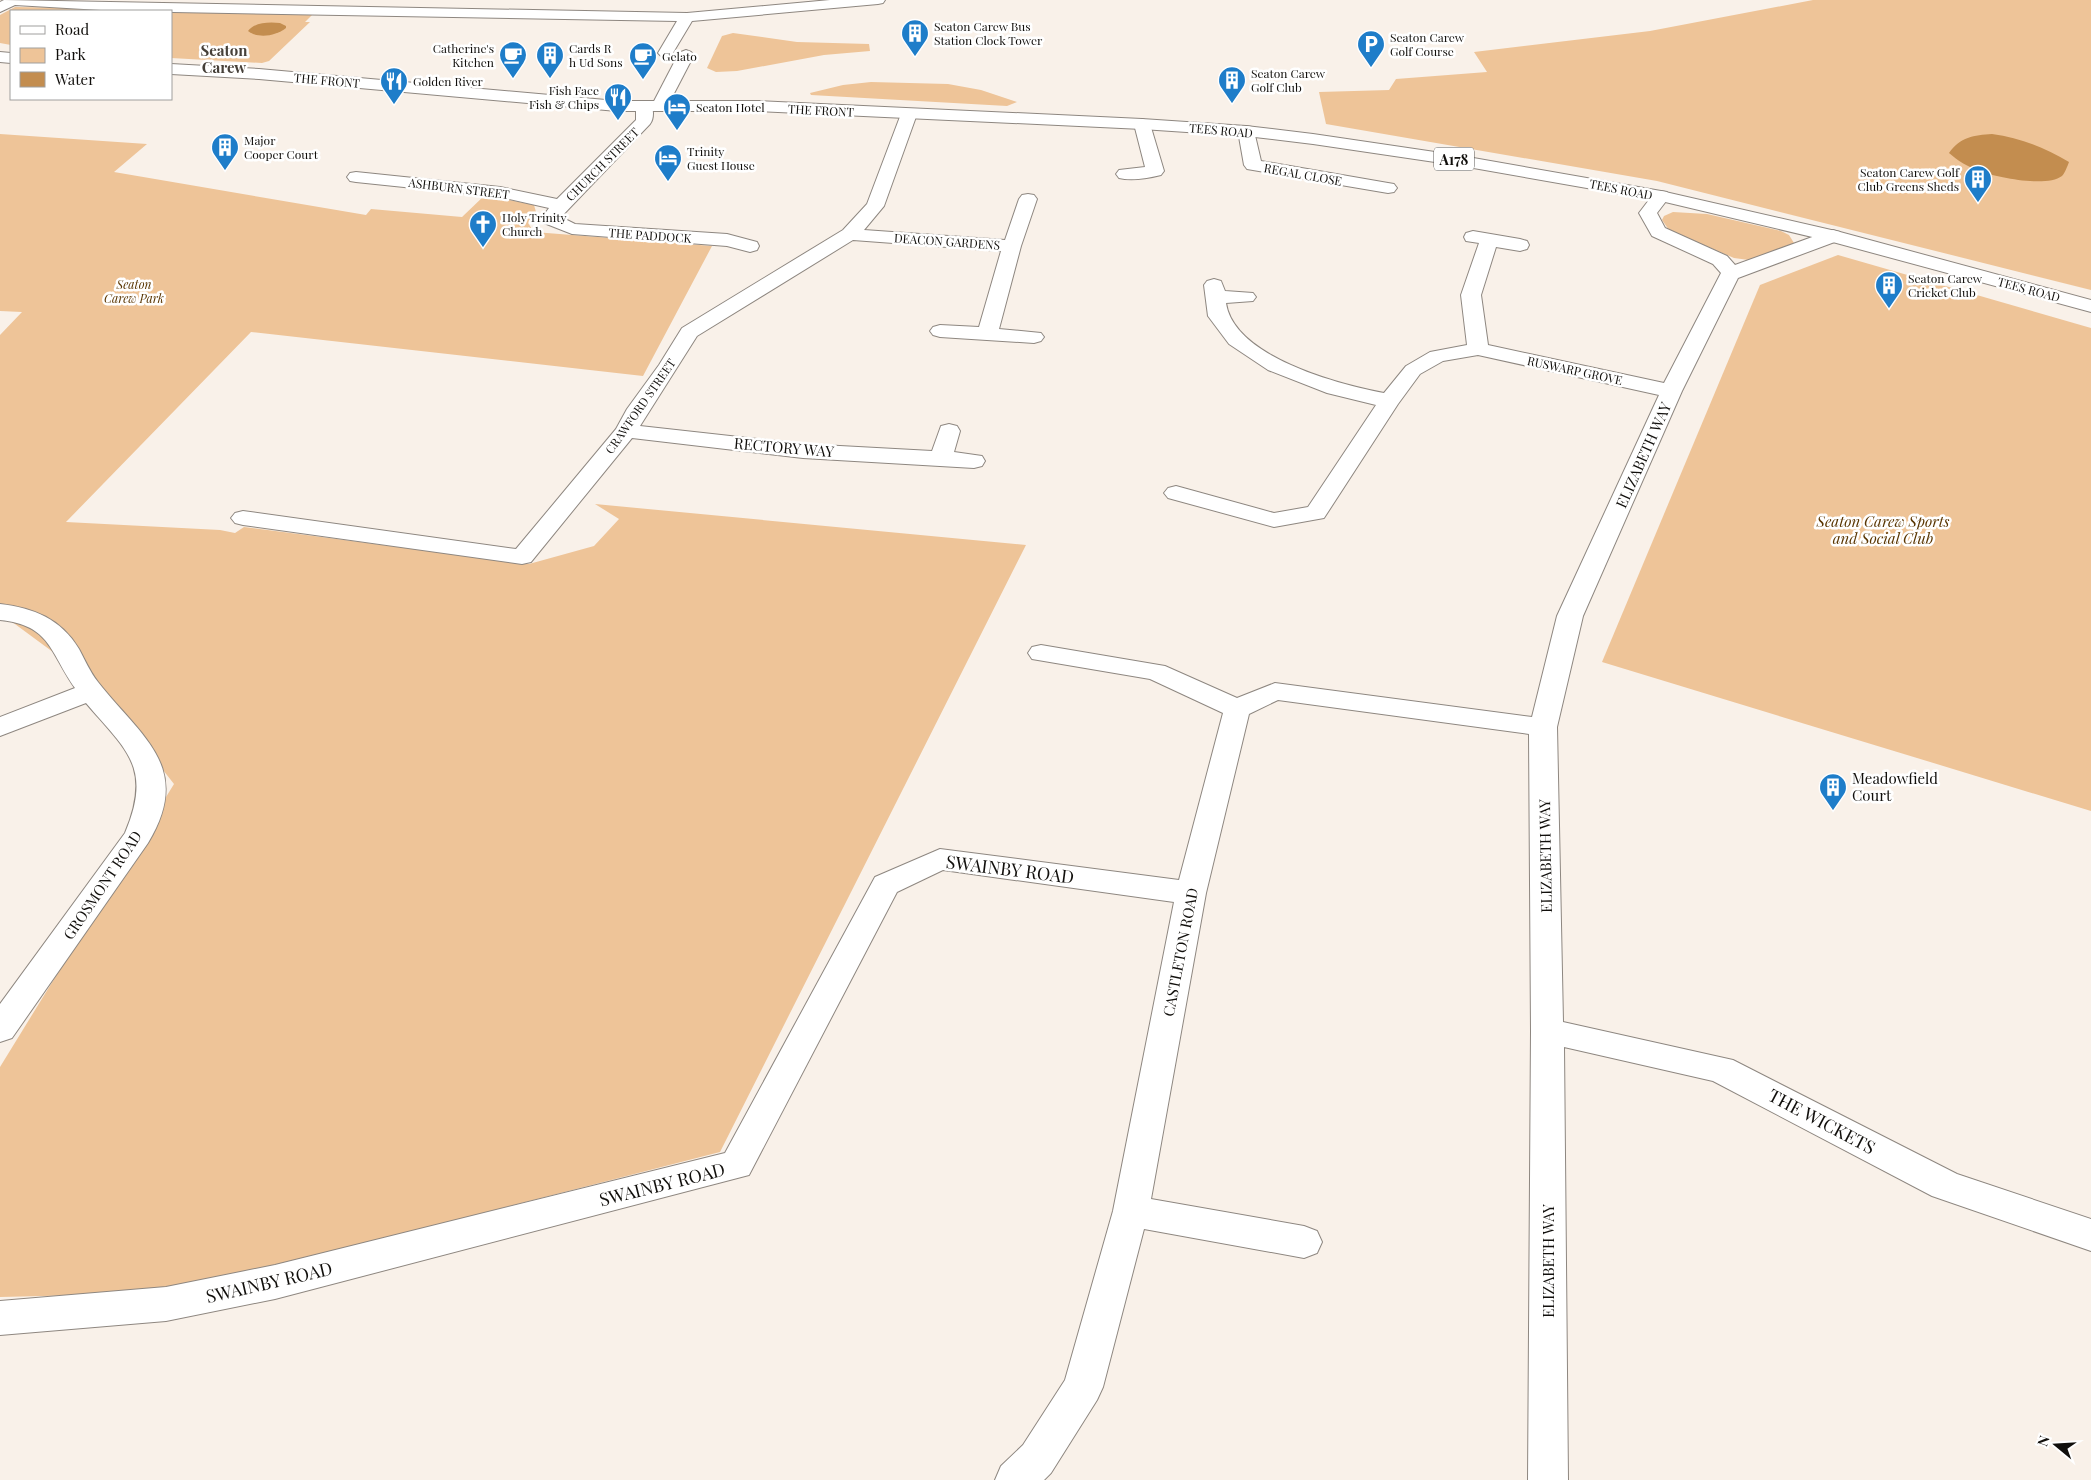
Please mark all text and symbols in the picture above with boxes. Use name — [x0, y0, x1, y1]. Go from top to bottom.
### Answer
legend — [10, 10, 172, 100]
building icon: Seaton Carew Bus Station Clock Tower — [900, 18, 930, 57]
place label: Seaton Carew Bus Station Clock Tower — [934, 18, 1043, 48]
text: Road — [55, 19, 89, 39]
parking icon: Seaton Carew Golf Course — [1356, 29, 1386, 68]
place label: Seaton Carew Golf Course — [1390, 29, 1465, 59]
district label: Seaton Carew — [200, 40, 248, 77]
place label: Catherine's Kitchen — [433, 40, 494, 70]
cafe icon: Catherine's Kitchen — [498, 40, 528, 79]
building icon: Cards R h Ud Sons — [535, 40, 565, 79]
place label: Cards R h Ud Sons — [569, 40, 623, 70]
cafe icon: Gelato — [628, 41, 658, 80]
text: Park — [55, 44, 87, 64]
place label: Gelato — [662, 48, 697, 64]
building icon: Seaton Carew Golf Club — [1217, 65, 1247, 104]
place label: Seaton Carew Golf Club — [1251, 65, 1326, 95]
restaurant icon: Golden River — [379, 66, 409, 105]
text: Water — [54, 69, 95, 89]
street label: THE FRONT — [293, 69, 361, 91]
place label: Golden River — [413, 73, 484, 89]
place label: Fish Face Fish & Chips — [529, 82, 599, 112]
restaurant icon: Fish Face Fish & Chips — [603, 82, 633, 121]
hotel icon: Seaton Hotel — [662, 92, 692, 131]
place label: Seaton Hotel — [696, 99, 765, 115]
street label: THE FRONT — [788, 100, 855, 120]
street label: TEES ROAD — [1188, 119, 1254, 141]
street label: CHURCH STREET — [562, 124, 642, 204]
building icon: Major Cooper Court — [210, 132, 240, 171]
place label: Major Cooper Court — [244, 132, 319, 162]
hotel icon: Trinity Guest House — [653, 143, 683, 182]
place label: Trinity Guest House — [687, 143, 755, 173]
road number: A178 — [1434, 148, 1474, 170]
street label: REGAL CLOSE — [1263, 159, 1343, 189]
place label: Seaton Carew Golf Club Greens Sheds — [1857, 164, 1960, 194]
building icon: Seaton Carew Golf Club Greens Sheds — [1963, 164, 1993, 203]
street label: ASHBURN STREET — [407, 174, 511, 202]
street label: TEES ROAD — [1588, 175, 1654, 203]
church icon: Holy Trinity Church — [468, 209, 498, 248]
place label: Holy Trinity Church — [502, 209, 566, 239]
street label: THE PADDOCK — [608, 224, 692, 246]
street label: DEACON GARDENS — [893, 229, 1001, 253]
building icon: Seaton Carew Cricket Club — [1874, 270, 1904, 309]
place label: Seaton Carew Cricket Club — [1908, 270, 1983, 300]
street label: TEES ROAD — [1996, 273, 2062, 305]
park label: Seaton Carew Park — [104, 276, 164, 306]
street label: RUSWARP GROVE — [1526, 352, 1624, 388]
street label: CRAWFORD STREET — [601, 355, 679, 457]
street label: ELIZABETH WAY — [1611, 399, 1675, 511]
street label: RECTORY WAY — [733, 433, 835, 461]
park label: Seaton Carew Sports and Social Club — [1816, 511, 1950, 548]
place label: Meadowfield Court — [1852, 768, 1938, 805]
building icon: Meadowfield Court — [1818, 772, 1848, 811]
street label: ELIZABETH WAY — [1534, 799, 1556, 913]
street label: GROSMONT ROAD — [58, 827, 146, 943]
street label: SWAINBY ROAD — [945, 849, 1075, 889]
street label: CASTLETON ROAD — [1158, 886, 1202, 1018]
street label: THE WICKETS — [1764, 1083, 1880, 1159]
street label: SWAINBY ROAD — [597, 1157, 727, 1211]
street label: ELIZABETH WAY — [1538, 1204, 1558, 1318]
street label: SWAINBY ROAD — [203, 1256, 335, 1308]
north arrow — [2031, 1420, 2081, 1470]
text: N — [2033, 1433, 2054, 1449]

